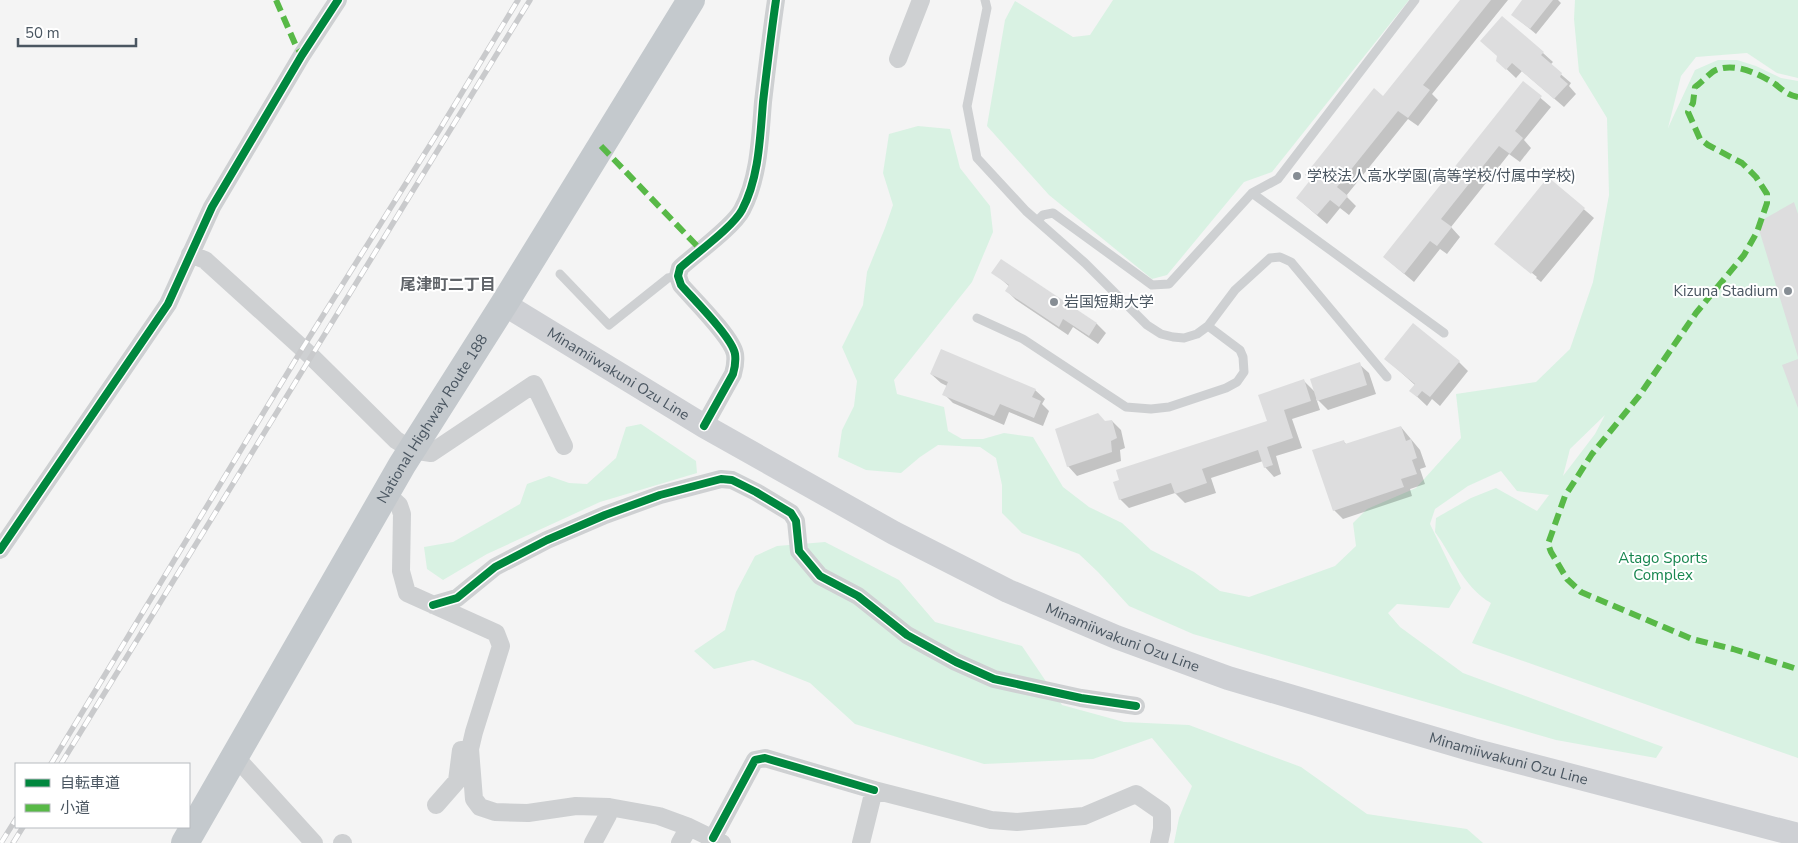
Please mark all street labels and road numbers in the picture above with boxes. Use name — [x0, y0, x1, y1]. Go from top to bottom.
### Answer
street label: Minamiiwakuni Ozu Line — [543, 323, 694, 425]
street label: National Highway Route 188 — [372, 330, 492, 507]
street label: Minamiiwakuni Ozu Line — [1043, 598, 1202, 677]
street label: Minamiiwakuni Ozu Line — [1427, 728, 1590, 790]

